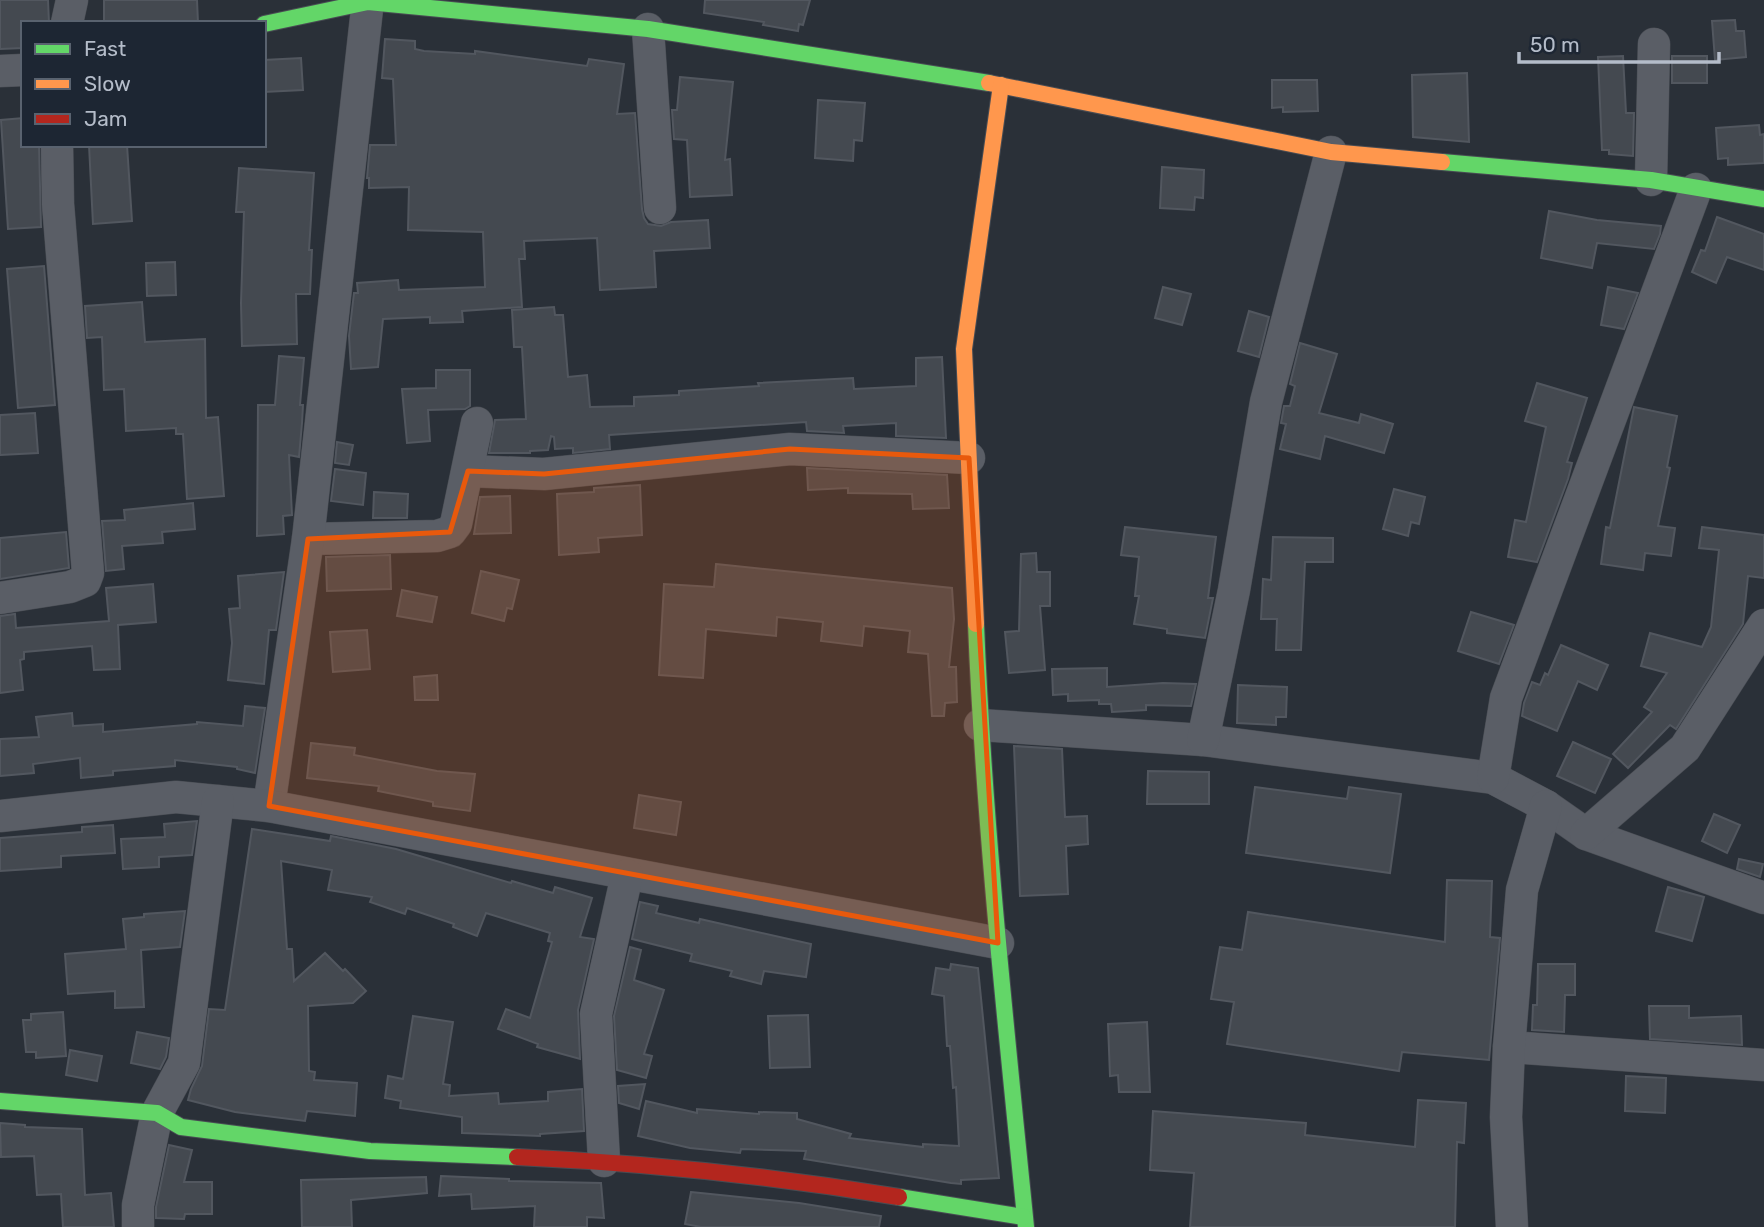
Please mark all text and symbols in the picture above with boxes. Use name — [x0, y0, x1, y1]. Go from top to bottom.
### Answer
legend — [21, 21, 266, 147]
scale bar — [1519, 21, 1718, 65]
text: 50 m — [1530, 32, 1580, 57]
text: Fast — [84, 36, 126, 61]
text: Slow — [84, 71, 131, 96]
text: Jam — [84, 106, 128, 131]

